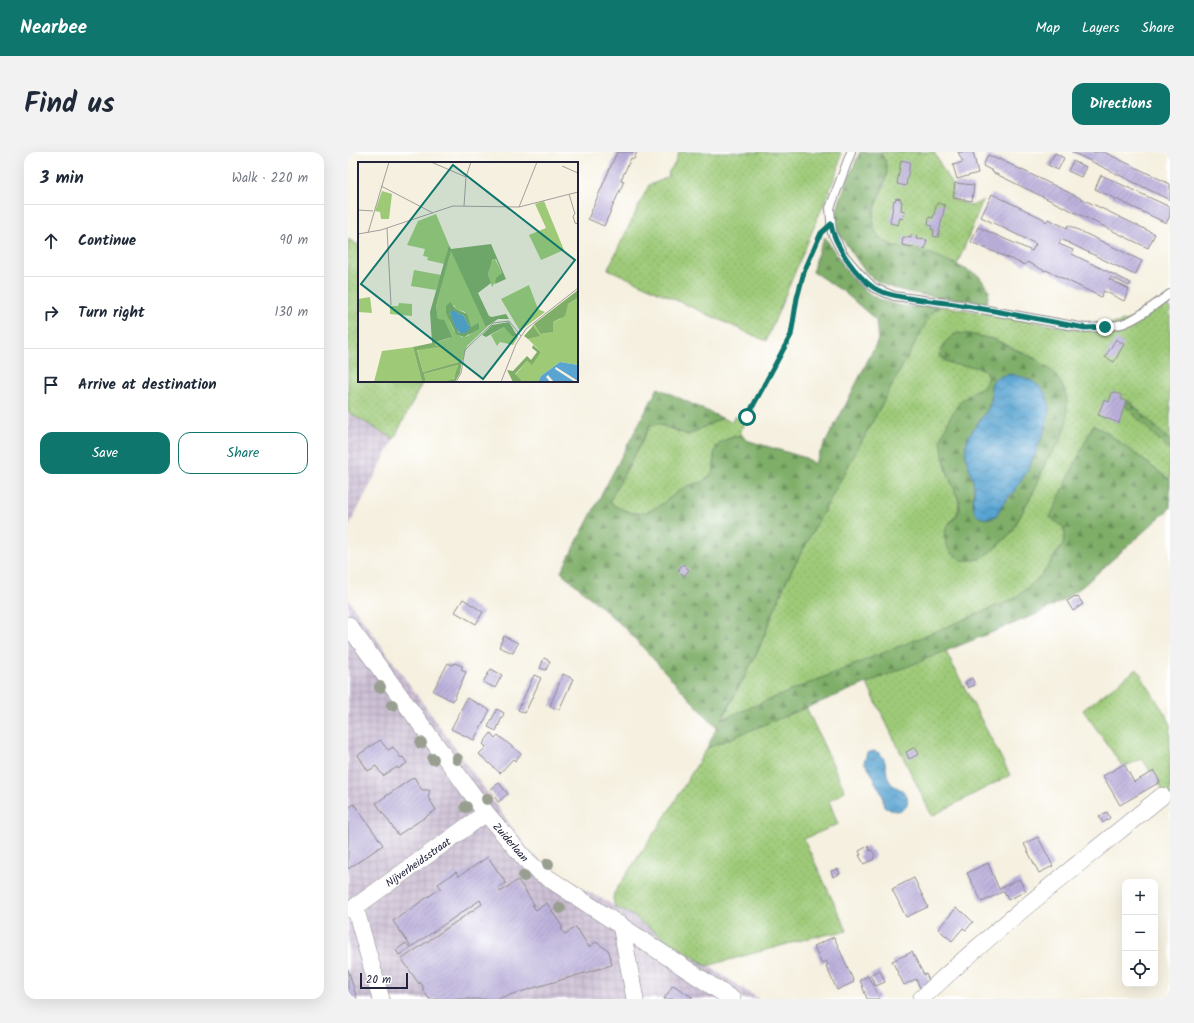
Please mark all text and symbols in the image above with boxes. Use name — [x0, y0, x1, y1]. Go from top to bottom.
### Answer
text: Nearbee — [20, 13, 87, 43]
text: Map — [1036, 17, 1060, 39]
text: Layers — [1082, 17, 1120, 39]
text: Share — [1142, 17, 1174, 39]
text: Find us — [24, 82, 115, 127]
button: Directions — [1072, 83, 1170, 125]
inset map — [358, 162, 578, 382]
text: 3 min — [40, 165, 84, 192]
text: Walk · 220 m — [232, 168, 308, 189]
text: Continue — [78, 229, 136, 253]
icon: ahead — [40, 230, 62, 252]
text: 90 m — [280, 230, 308, 251]
text: Turn right — [78, 301, 145, 325]
icon: right — [40, 302, 62, 324]
text: 130 m — [274, 302, 308, 323]
route end — [1096, 318, 1114, 336]
text: Arrive at destination — [78, 373, 217, 397]
icon: arrive — [40, 374, 62, 396]
route start — [738, 408, 756, 426]
button: Save — [40, 432, 170, 474]
button: Share — [178, 432, 308, 474]
street label: Zuiderlaan — [488, 819, 533, 867]
street label: Nijverheidsstraat — [382, 833, 456, 892]
map controls — [1122, 879, 1158, 987]
button: + — [1122, 879, 1158, 915]
button: − — [1122, 915, 1158, 951]
button: locate — [1122, 951, 1158, 987]
scale bar — [360, 971, 408, 990]
text: 20 m — [366, 971, 391, 989]

